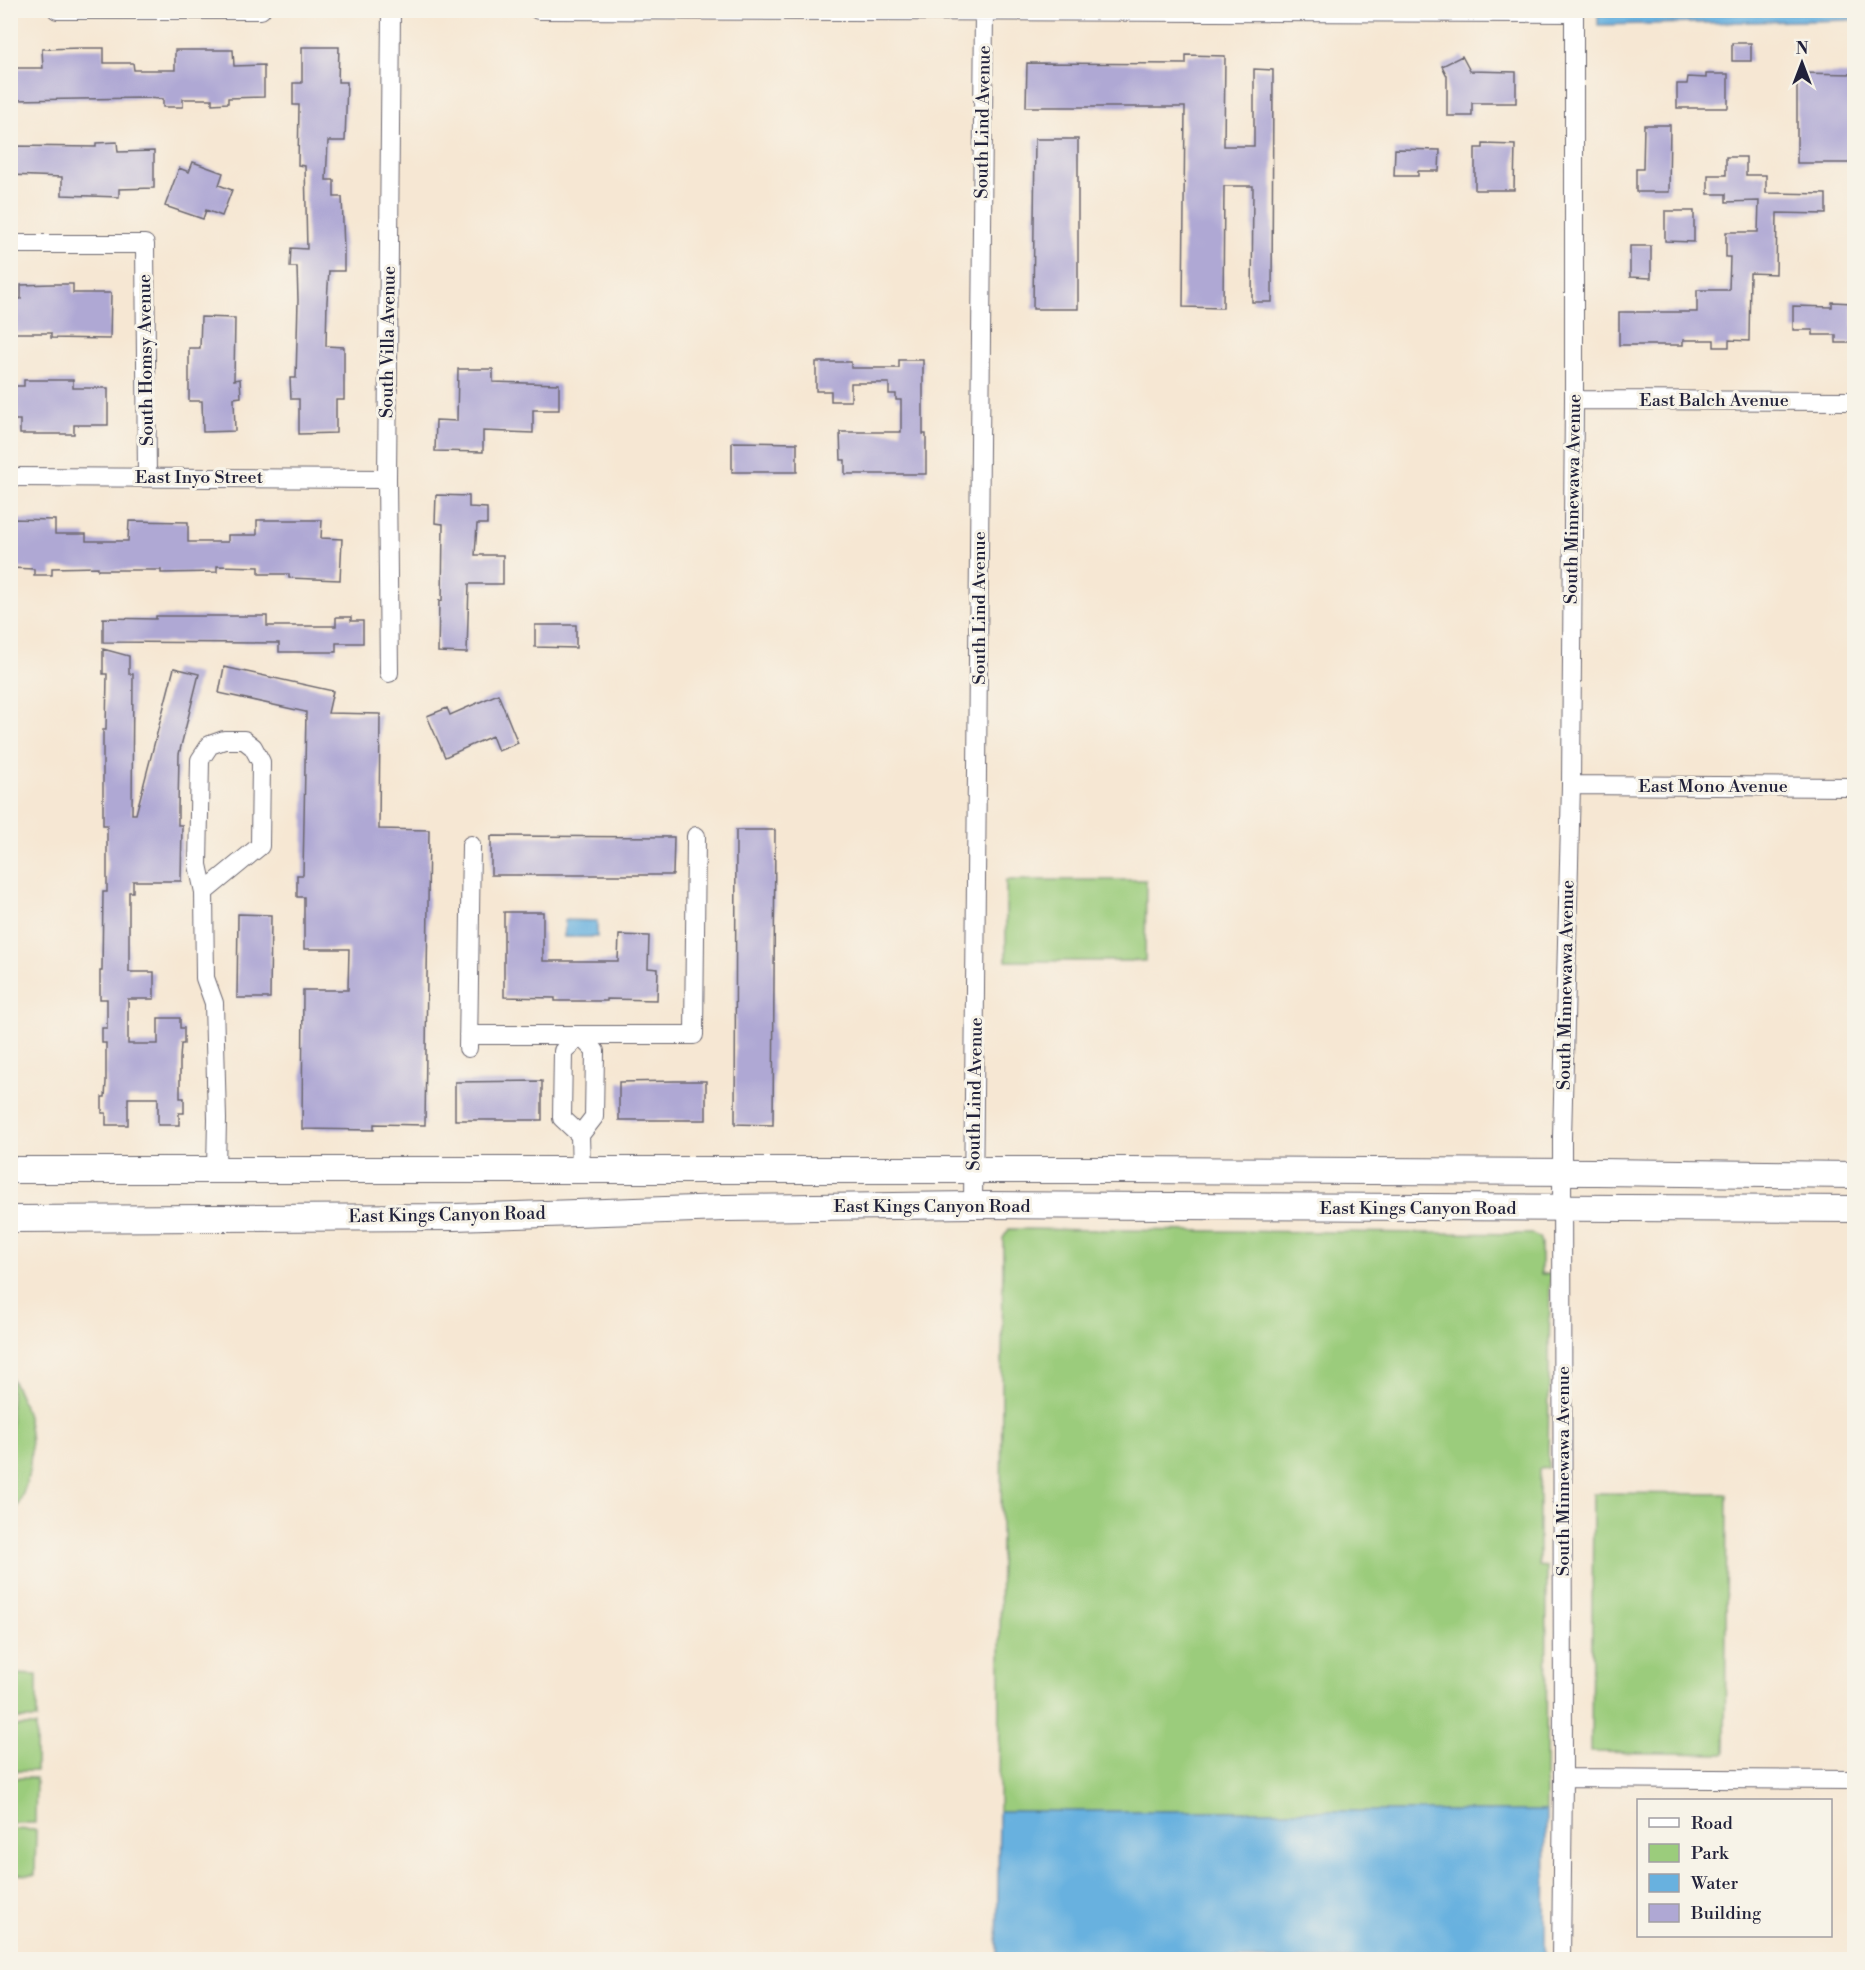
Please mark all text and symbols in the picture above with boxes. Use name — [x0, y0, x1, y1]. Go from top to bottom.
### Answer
north arrow — [1772, 33, 1832, 93]
text: N — [1796, 39, 1809, 59]
street label: South Lind Avenue — [970, 45, 996, 199]
street label: South Villa Avenue — [375, 266, 401, 418]
street label: South Homsy Avenue — [133, 274, 159, 446]
street label: East Balch Avenue — [1639, 389, 1789, 412]
street label: South Minnewawa Avenue — [1560, 394, 1586, 604]
street label: East Inyo Street — [135, 466, 264, 489]
street label: South Lind Avenue — [968, 531, 991, 685]
street label: East Mono Avenue — [1638, 775, 1788, 798]
street label: South Minnewawa Avenue — [1553, 880, 1579, 1090]
street label: South Lind Avenue — [962, 1017, 988, 1171]
street label: East Kings Canyon Road — [833, 1195, 1031, 1218]
street label: East Kings Canyon Road — [1319, 1197, 1517, 1220]
street label: East Kings Canyon Road — [348, 1202, 547, 1228]
street label: South Minnewawa Avenue — [1552, 1366, 1575, 1576]
legend — [1637, 1799, 1832, 1937]
text: Road — [1691, 1812, 1734, 1835]
text: Park — [1691, 1842, 1730, 1865]
text: Water — [1690, 1872, 1739, 1895]
text: Building — [1690, 1902, 1762, 1925]

